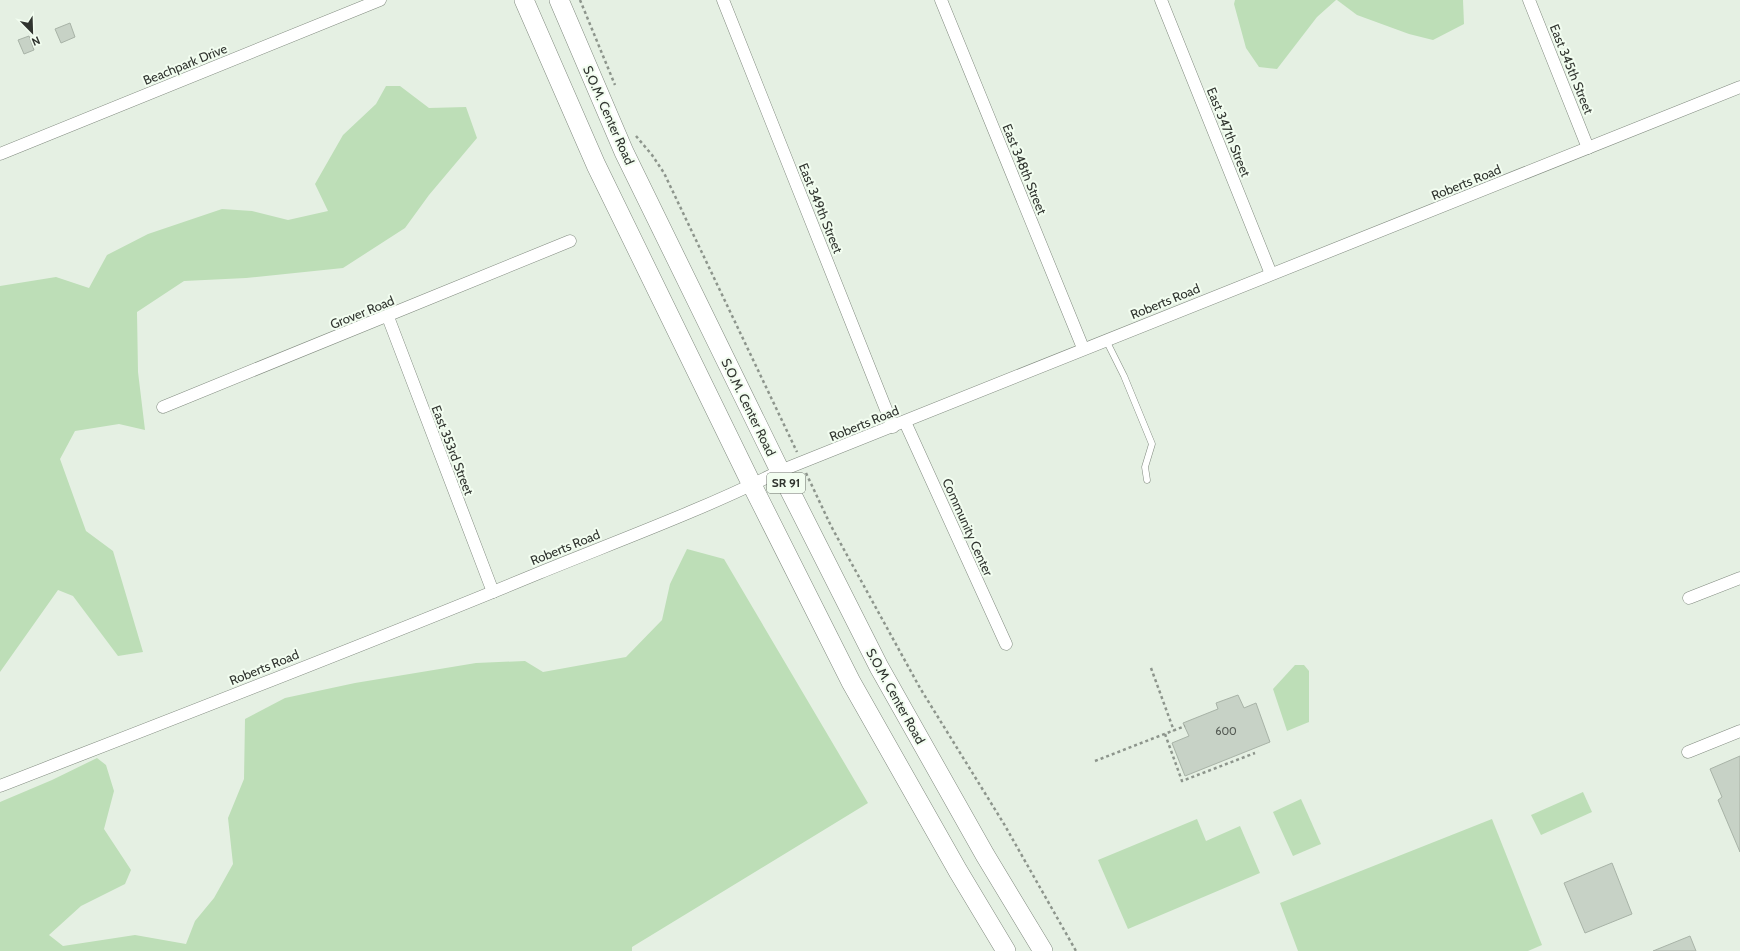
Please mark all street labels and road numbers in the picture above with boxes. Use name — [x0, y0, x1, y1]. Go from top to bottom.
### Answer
street label: East 345th Street — [1547, 22, 1598, 117]
street label: Beachpark Drive — [141, 40, 230, 88]
street label: S.O.M. Center Road — [580, 63, 638, 167]
street label: East 347th Street — [1204, 85, 1254, 180]
street label: East 348th Street — [1000, 121, 1051, 217]
street label: East 349th Street — [796, 161, 847, 256]
street label: Roberts Road — [1429, 161, 1503, 203]
street label: Roberts Road — [1128, 280, 1202, 322]
street label: Grover Road — [328, 292, 396, 332]
street label: S.O.M. Center Road — [718, 356, 780, 458]
street label: Roberts Road — [827, 402, 901, 444]
street label: East 353rd Street — [429, 403, 478, 498]
road number: SR 91 — [767, 473, 805, 493]
street label: Community Center — [939, 476, 997, 579]
street label: Roberts Road — [528, 526, 602, 568]
street label: S.O.M. Center Road — [863, 645, 929, 747]
street label: Roberts Road — [227, 646, 301, 688]

